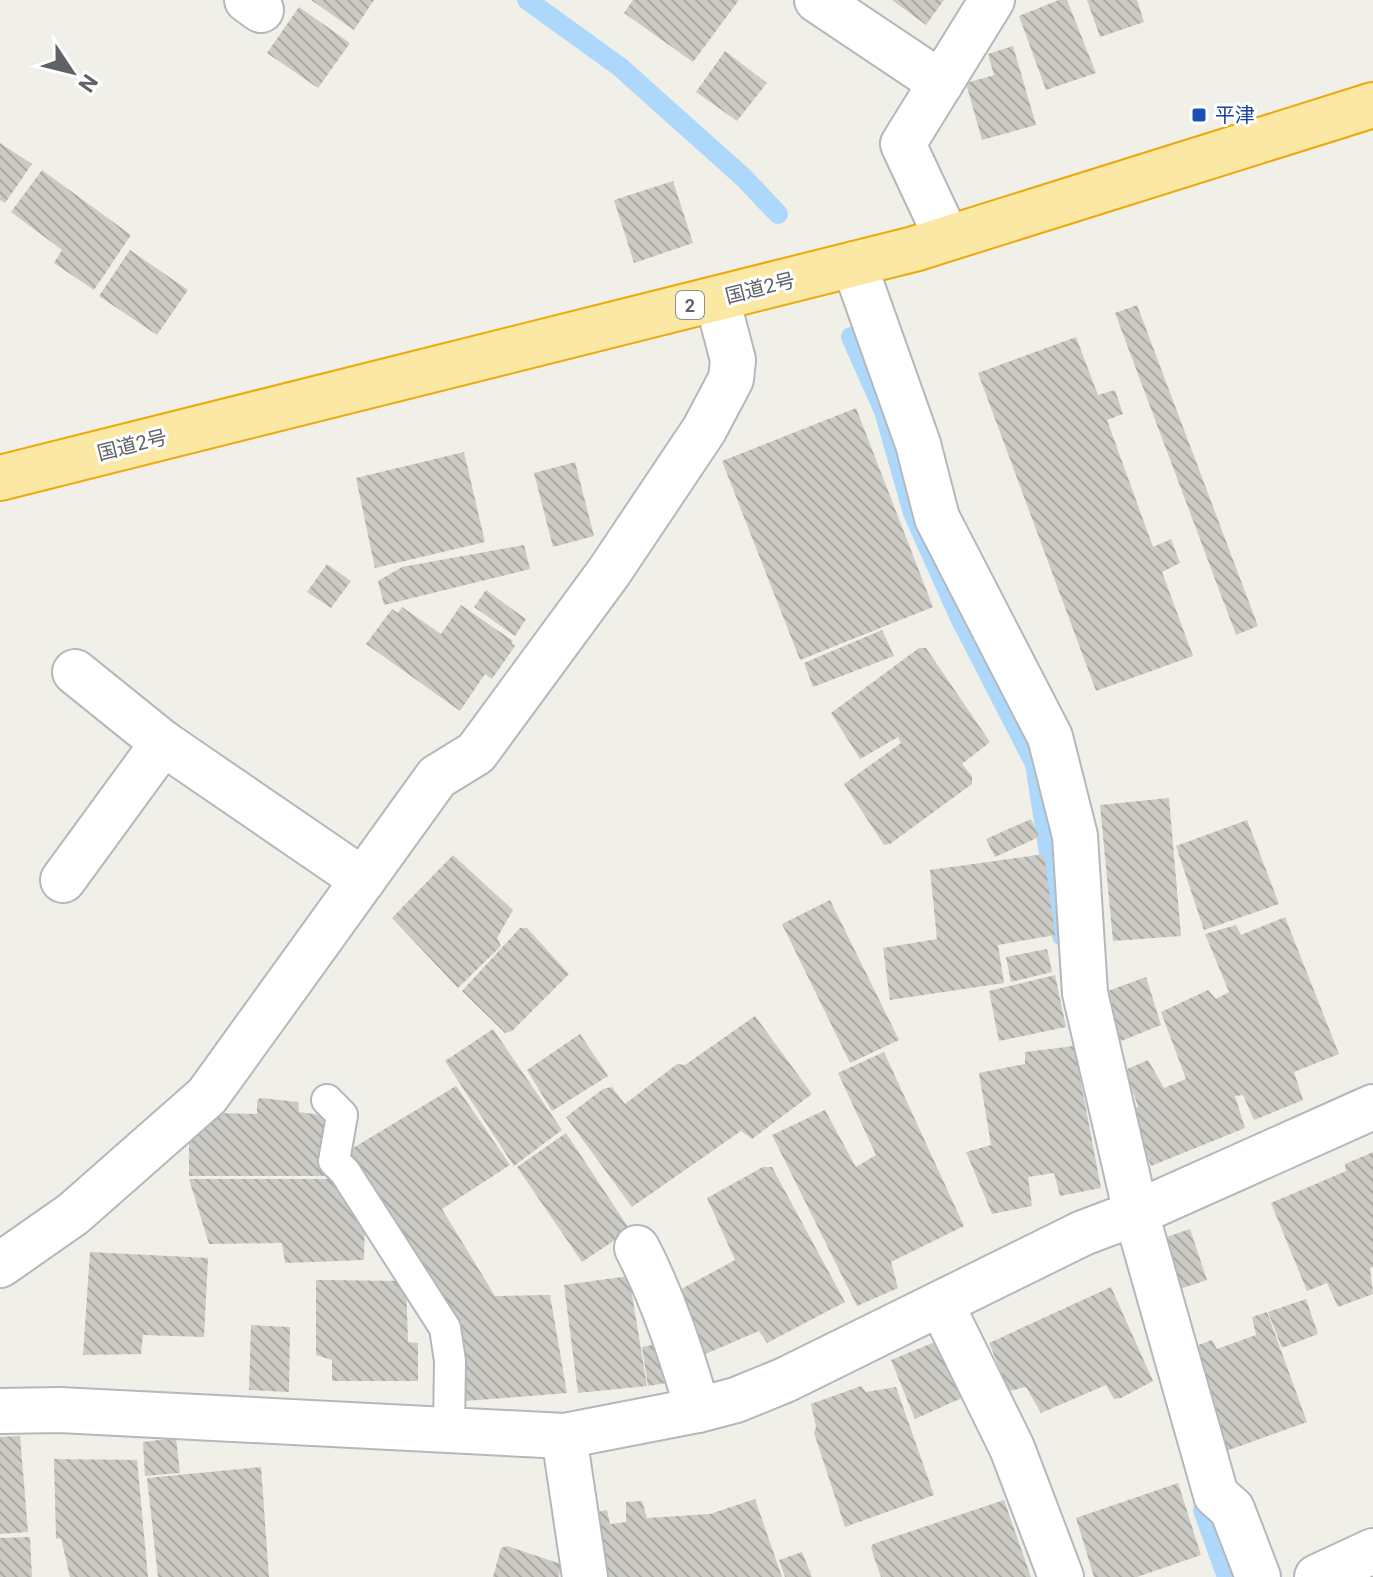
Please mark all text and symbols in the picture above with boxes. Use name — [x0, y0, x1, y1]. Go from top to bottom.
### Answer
north arrow — [32, 32, 112, 112]
text: N — [73, 70, 103, 97]
place label: 平津 — [1215, 103, 1255, 127]
marker: 平津 — [1190, 106, 1208, 124]
street label: 国道2号 — [723, 268, 797, 308]
road number: 2 — [676, 291, 704, 319]
street label: 国道2号 — [95, 425, 169, 465]

